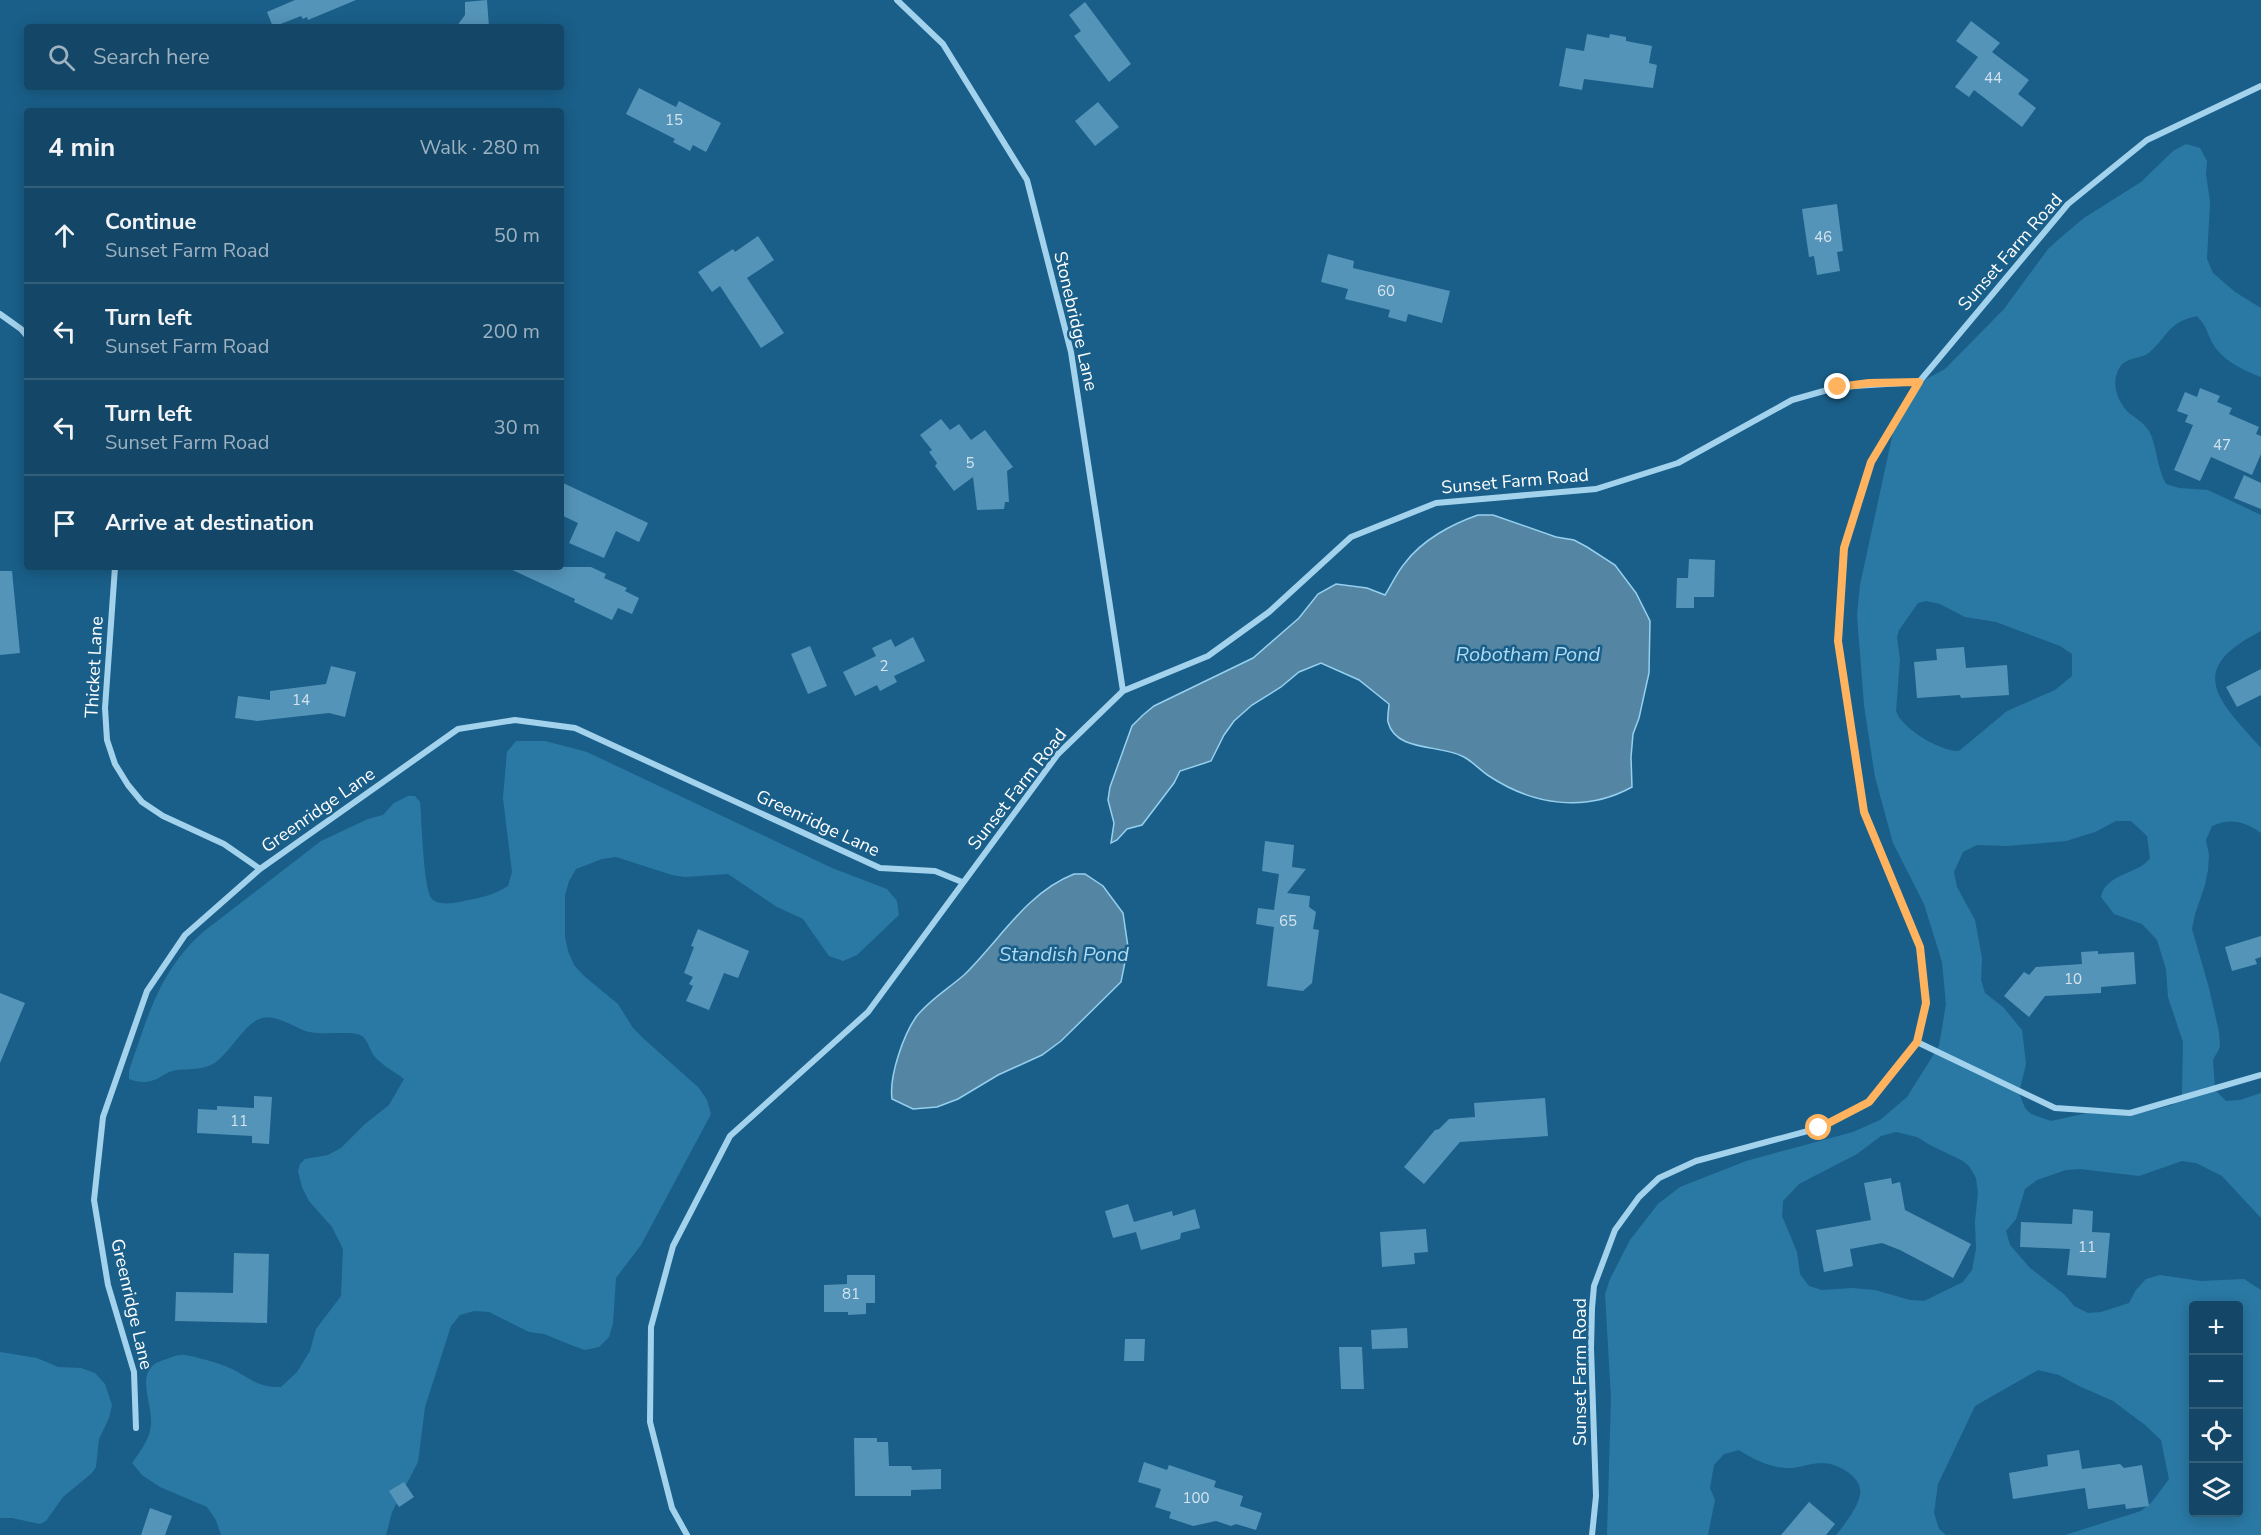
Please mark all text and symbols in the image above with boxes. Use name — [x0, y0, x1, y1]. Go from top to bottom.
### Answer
search box — [24, 24, 564, 90]
icon: search — [45, 41, 78, 74]
text: Search here — [93, 42, 210, 72]
house number: 44 — [1984, 68, 2002, 88]
house number: 15 — [665, 110, 683, 130]
text: 4 min — [48, 130, 115, 165]
text: Walk · 280 m — [420, 134, 540, 161]
street label: Sunset Farm Road — [1952, 188, 2068, 316]
text: Continue — [105, 207, 196, 237]
icon: ahead — [48, 219, 81, 252]
text: 50 m — [494, 222, 540, 249]
house number: 46 — [1814, 227, 1832, 247]
text: Sunset Farm Road — [105, 237, 269, 264]
street label: Stonebridge Lane — [1048, 249, 1104, 393]
house number: 60 — [1377, 281, 1395, 301]
text: Turn left — [105, 303, 192, 333]
icon: left — [48, 315, 81, 348]
text: 200 m — [482, 318, 540, 345]
text: Sunset Farm Road — [105, 333, 269, 360]
route end — [1824, 373, 1850, 399]
text: Turn left — [105, 399, 192, 429]
icon: left — [48, 411, 81, 444]
text: 30 m — [494, 414, 540, 441]
text: Sunset Farm Road — [105, 429, 269, 456]
house number: 47 — [2213, 435, 2231, 455]
house number: 5 — [965, 453, 975, 473]
street label: Sunset Farm Road — [1440, 463, 1590, 499]
icon: arrive — [48, 507, 81, 540]
text: Arrive at destination — [105, 508, 314, 538]
street label: Thicket Lane — [79, 615, 109, 719]
water label: Robotham Pond — [1456, 641, 1601, 668]
house number: 2 — [879, 656, 889, 676]
house number: 14 — [292, 690, 310, 710]
street label: Sunset Farm Road — [962, 723, 1072, 855]
street label: Greenridge Lane — [256, 762, 380, 858]
street label: Greenridge Lane — [752, 784, 884, 862]
house number: 65 — [1279, 911, 1297, 931]
water label: Standish Pond — [999, 941, 1129, 968]
house number: 10 — [2064, 969, 2082, 989]
house number: 11 — [230, 1111, 248, 1131]
route start — [1805, 1114, 1831, 1140]
street label: Greenridge Lane — [105, 1236, 159, 1372]
house number: 11 — [2078, 1237, 2096, 1257]
house number: 81 — [842, 1284, 860, 1304]
street label: Sunset Farm Road — [1568, 1298, 1592, 1446]
map controls — [2189, 1301, 2243, 1517]
button: + — [2189, 1301, 2243, 1355]
button: − — [2189, 1355, 2243, 1409]
button: locate — [2189, 1409, 2243, 1463]
button: layers — [2189, 1463, 2243, 1517]
house number: 100 — [1182, 1488, 1210, 1508]

